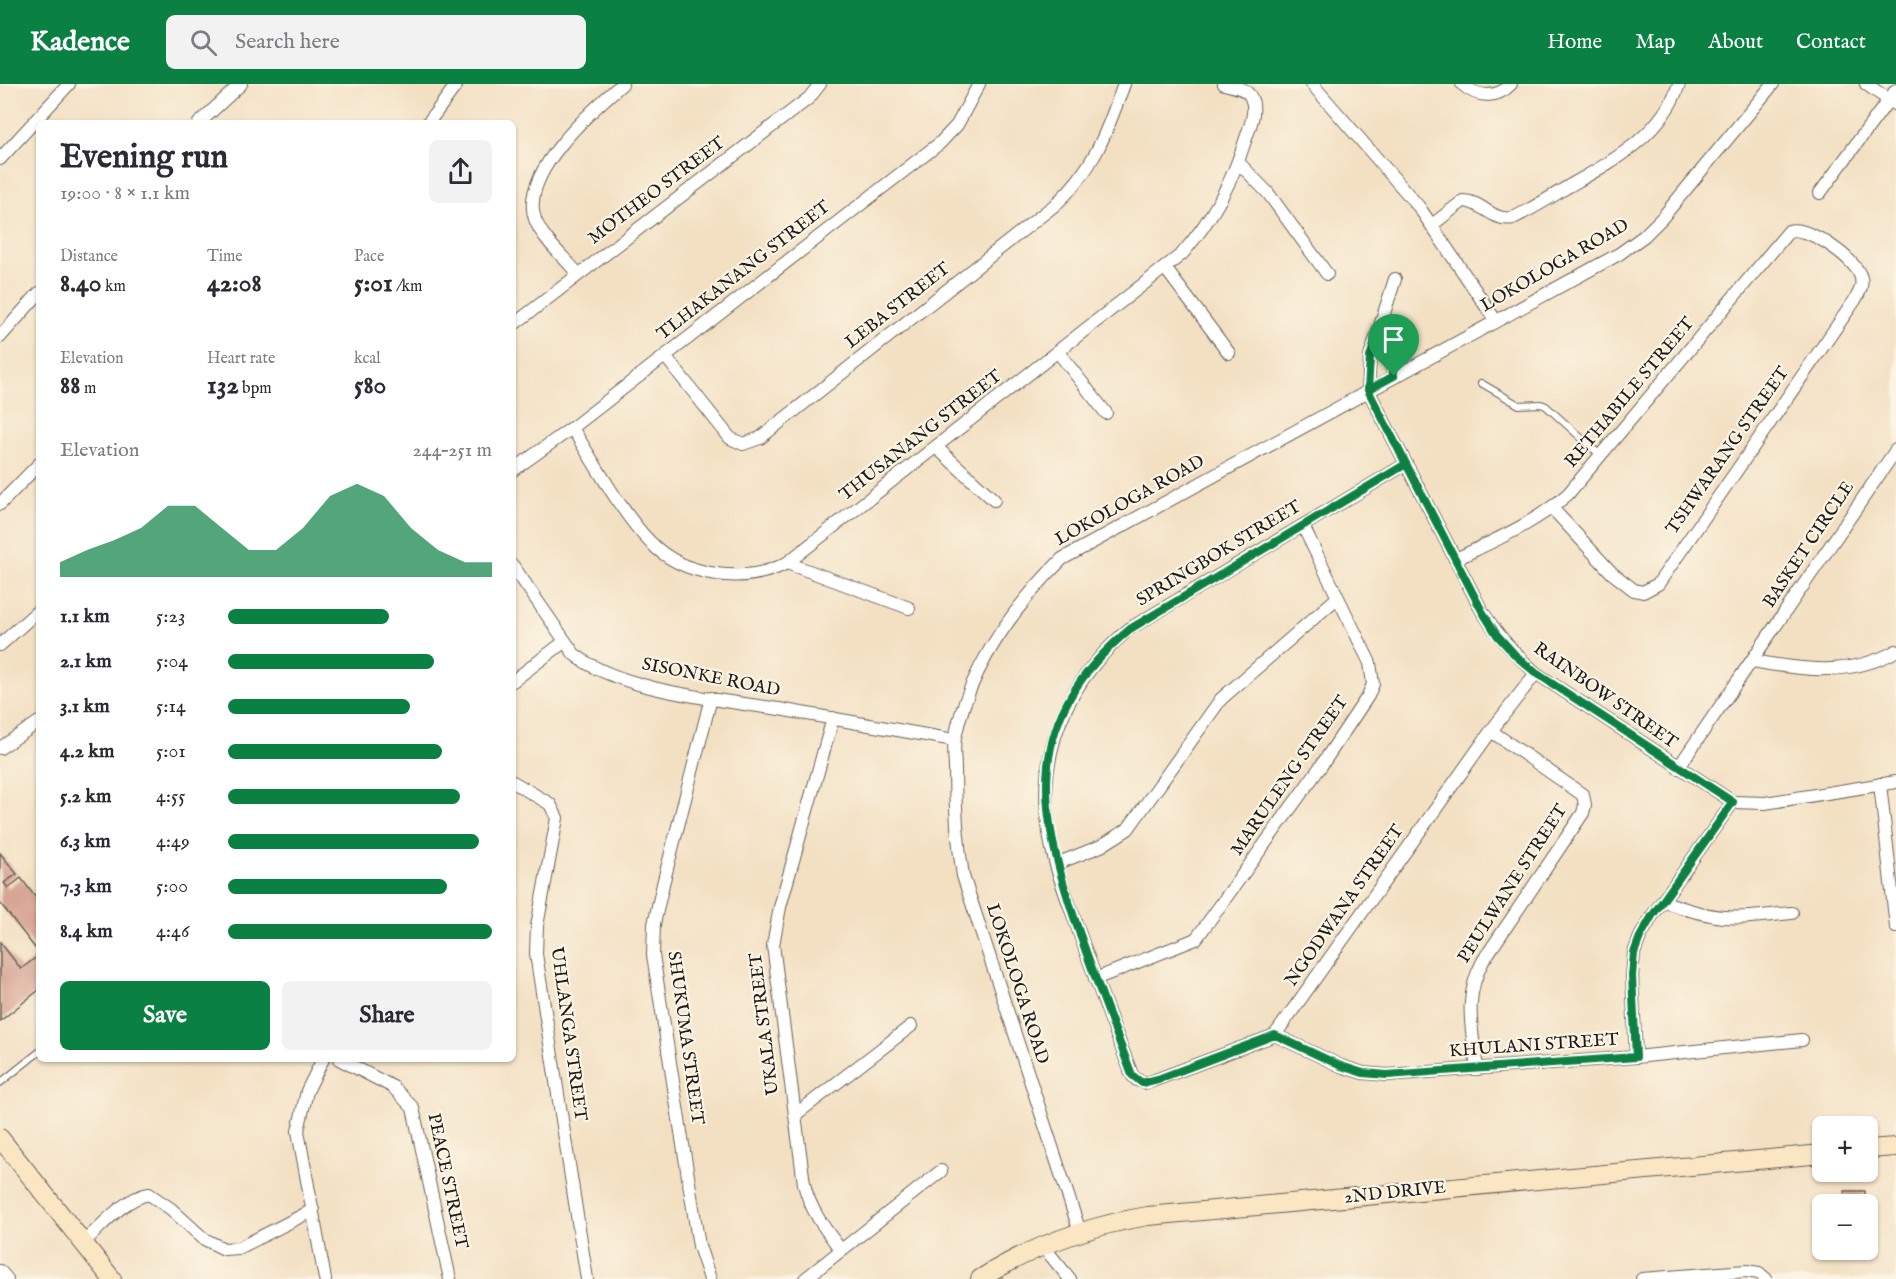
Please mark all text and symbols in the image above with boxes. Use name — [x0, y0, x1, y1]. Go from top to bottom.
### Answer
search box — [166, 15, 586, 69]
text: Kadence — [30, 25, 130, 60]
icon: search — [187, 26, 220, 59]
text: Search here — [235, 28, 340, 56]
text: Home — [1547, 29, 1602, 56]
text: Map — [1635, 29, 1675, 56]
text: About — [1708, 29, 1763, 56]
text: Contact — [1796, 29, 1866, 56]
street label: MOTHEO STREET — [584, 132, 730, 250]
text: Evening run — [60, 137, 228, 179]
button: share — [429, 140, 492, 203]
text: 19:00 · 8 × 1.1 km — [60, 181, 190, 206]
street label: TLHAKANANG STREET — [653, 196, 835, 346]
street label: LOKOLOGA ROAD — [1477, 214, 1633, 318]
text: Distance — [60, 247, 118, 267]
text: Time — [207, 247, 243, 267]
text: Pace — [354, 247, 384, 267]
street label: LEBA STREET — [841, 258, 955, 354]
text: 8.40 — [60, 267, 101, 300]
text: 42:08 — [207, 267, 262, 300]
text: 5:01 — [354, 267, 393, 300]
text: km — [101, 277, 126, 297]
text: /km — [393, 277, 422, 297]
street label: RETHABILE STREET — [1560, 313, 1700, 473]
pin — [1368, 314, 1419, 376]
icon: arrive — [1377, 323, 1410, 356]
text: Elevation — [60, 349, 123, 369]
text: Heart rate — [207, 349, 275, 369]
text: kcal — [354, 349, 381, 369]
street label: TSHWARANG STREET — [1661, 363, 1795, 539]
street label: THUSANANG STREET — [835, 365, 1007, 507]
text: 88 — [60, 369, 80, 402]
text: 132 — [207, 369, 239, 402]
text: 580 — [354, 369, 386, 402]
text: m — [80, 379, 96, 399]
text: bpm — [239, 379, 272, 399]
text: Elevation — [60, 438, 139, 463]
text: 244–251 m — [412, 438, 492, 463]
street label: LOKOLOGA ROAD — [1051, 450, 1209, 552]
street label: BASKET CIRCLE — [1758, 477, 1860, 613]
street label: SPRINGBOK STREET — [1132, 496, 1306, 612]
text: 1.1 km — [60, 604, 110, 629]
text: 5:23 — [156, 604, 185, 629]
street label: RAINBOW STREET — [1528, 638, 1682, 754]
text: 2.1 km — [60, 649, 112, 674]
text: 5:04 — [156, 649, 188, 674]
street label: SISONKE ROAD — [640, 653, 782, 703]
street label: MARULENG STREET — [1226, 692, 1354, 860]
text: 3.1 km — [60, 694, 110, 719]
text: 5:14 — [156, 694, 186, 719]
text: 4.2 km — [60, 739, 114, 764]
text: 5:01 — [156, 739, 186, 764]
text: 5.2 km — [60, 784, 111, 809]
text: 4:55 — [156, 784, 186, 809]
street label: PEULWANE STREET — [1453, 800, 1573, 968]
street label: NGODWANA STREET — [1280, 821, 1410, 991]
text: 6.3 km — [60, 829, 111, 854]
text: 4:49 — [156, 829, 190, 854]
text: 7.3 km — [60, 874, 112, 899]
text: 5:00 — [156, 874, 188, 899]
street label: LOKOLOGA ROAD — [980, 901, 1054, 1067]
text: 8.4 km — [60, 919, 113, 944]
text: 4:46 — [156, 919, 189, 944]
street label: UHLANGA STREET — [544, 946, 592, 1122]
street label: SHUKUMA STREET — [661, 950, 709, 1126]
street label: UKALA STREET — [745, 951, 785, 1097]
button: Save — [60, 981, 270, 1050]
button: Share — [282, 981, 492, 1050]
street label: KHULANI STREET — [1448, 1029, 1620, 1063]
street label: PEACE STREET — [421, 1111, 473, 1251]
map controls — [1812, 1116, 1878, 1260]
button: + — [1812, 1116, 1878, 1182]
street label: 2ND DRIVE — [1343, 1176, 1447, 1210]
button: − — [1812, 1194, 1878, 1260]

